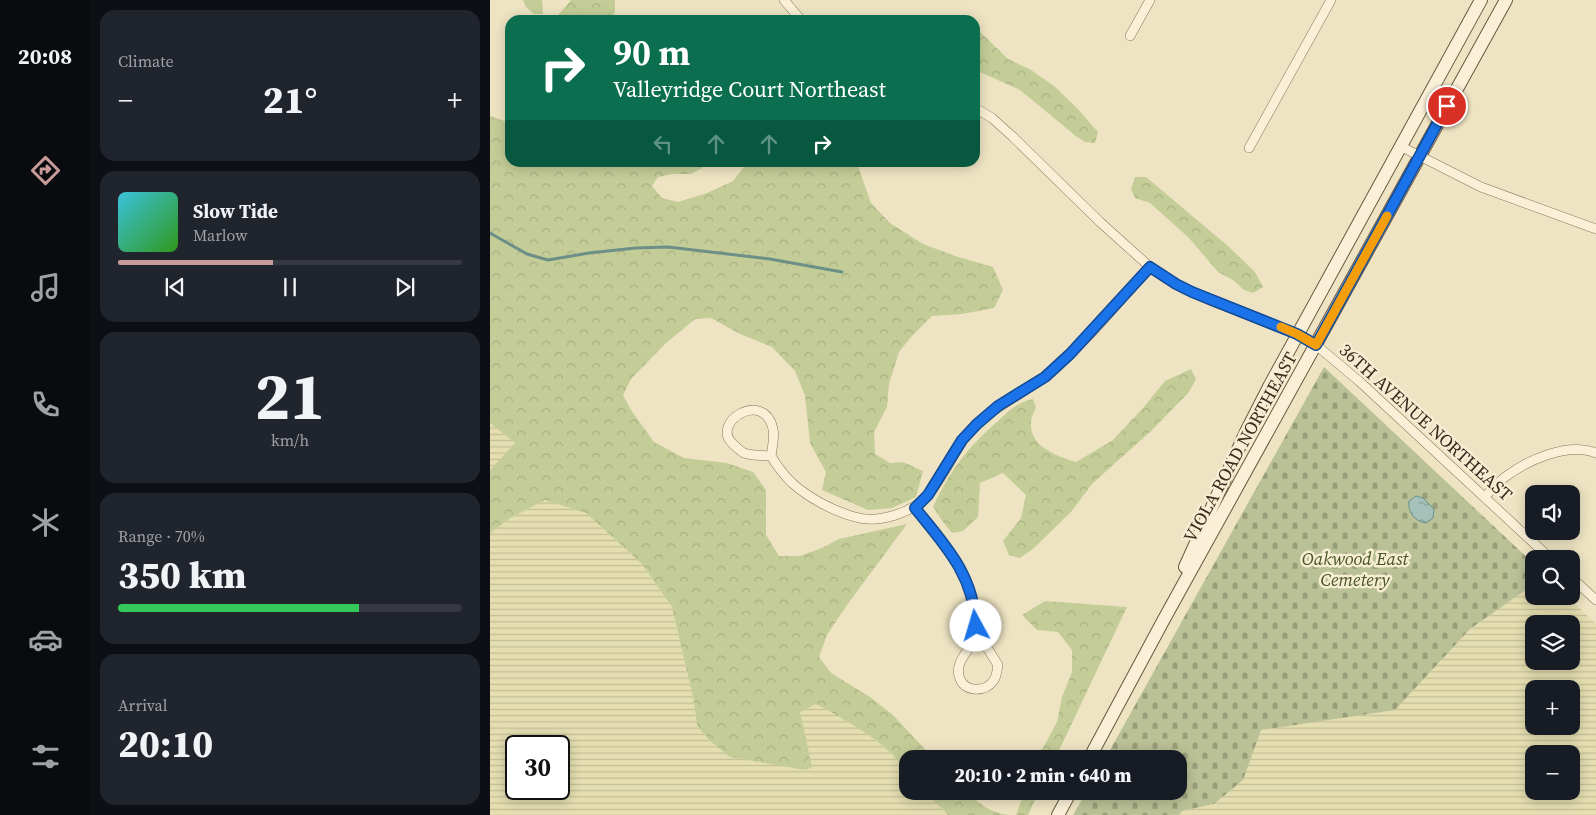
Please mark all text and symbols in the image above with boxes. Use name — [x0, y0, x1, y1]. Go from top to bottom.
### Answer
text: 90 m — [613, 29, 690, 77]
icon: right — [530, 35, 595, 100]
text: 20:08 — [18, 41, 72, 71]
text: Climate — [118, 50, 174, 72]
text: 21° — [263, 74, 317, 126]
text: Valleyridge Court Northeast — [613, 74, 886, 104]
text: − — [118, 81, 133, 119]
text: + — [447, 81, 462, 119]
pin — [1426, 85, 1468, 127]
icon: arrive — [1433, 92, 1461, 120]
icon: left — [649, 130, 677, 158]
icon: ahead — [702, 130, 730, 158]
icon: ahead — [755, 130, 783, 158]
icon: right — [808, 130, 836, 158]
icon: directions — [28, 153, 63, 188]
text: Slow Tide — [193, 198, 278, 224]
text: Marlow — [193, 224, 248, 246]
icon: music — [28, 270, 63, 305]
icon: previous — [161, 273, 189, 301]
icon: pause — [276, 273, 304, 301]
icon: next — [391, 273, 419, 301]
street label: 36TH AVENUE NORTHEAST — [1334, 337, 1518, 507]
street label: VIOLA ROAD NORTHEAST — [1177, 347, 1303, 547]
text: 21 — [255, 352, 325, 441]
icon: phone — [28, 387, 63, 422]
text: km/h — [271, 429, 309, 451]
map controls — [1525, 485, 1580, 800]
button: sound — [1525, 485, 1580, 540]
icon: climate — [28, 505, 63, 540]
text: Range · 70% — [118, 525, 205, 547]
park label: Oakwood East Cemetery — [1302, 546, 1409, 592]
text: 350 km — [118, 549, 246, 601]
button: search — [1525, 550, 1580, 605]
position arrow — [949, 599, 1001, 651]
button: layers — [1525, 615, 1580, 670]
icon: car — [28, 622, 63, 657]
button: + — [1525, 680, 1580, 735]
text: Arrival — [118, 694, 167, 716]
text: 20:10 — [118, 718, 213, 770]
speed limit sign: 30 — [505, 735, 570, 800]
icon: filters — [28, 739, 63, 774]
button: − — [1525, 745, 1580, 800]
text: 20:10 · 2 min · 640 m — [954, 762, 1132, 788]

